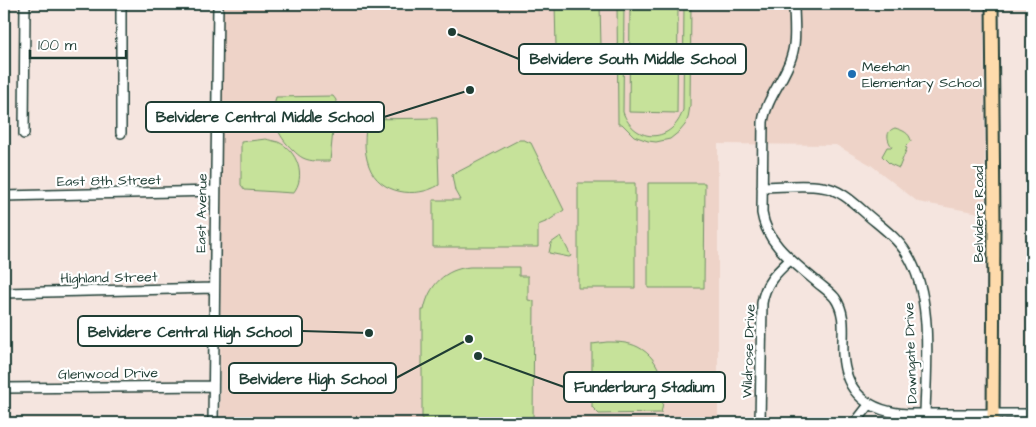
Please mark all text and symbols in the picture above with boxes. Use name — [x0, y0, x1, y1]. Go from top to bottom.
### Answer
scale bar — [30, 28, 126, 60]
text: 100 m — [38, 35, 77, 56]
callout: Belvidere South Middle School — [519, 44, 746, 74]
text: Belvidere South Middle School — [530, 49, 737, 70]
place label: Meehan Elementary School — [862, 57, 982, 93]
marker: Meehan Elementary School — [846, 68, 858, 80]
callout: Belvidere Central Middle School — [146, 102, 384, 132]
text: Belvidere Central Middle School — [156, 107, 375, 128]
street label: Belvidere Road — [969, 166, 989, 262]
street label: East 8th Street — [57, 170, 162, 192]
street label: East Avenue — [191, 173, 213, 253]
street label: Highland Street — [60, 267, 158, 289]
street label: Dawngate Drive — [899, 301, 923, 404]
street label: Wildrose Drive — [737, 303, 761, 398]
callout: Belvidere Central High School — [78, 316, 302, 346]
text: Belvidere Central High School — [88, 322, 293, 345]
street label: Glenwood Drive — [58, 363, 159, 385]
callout: Belvidere High School — [229, 363, 396, 393]
text: Belvidere High School — [239, 369, 387, 392]
callout: Funderburg Stadium — [564, 372, 725, 402]
text: Funderburg Stadium — [574, 377, 714, 400]

